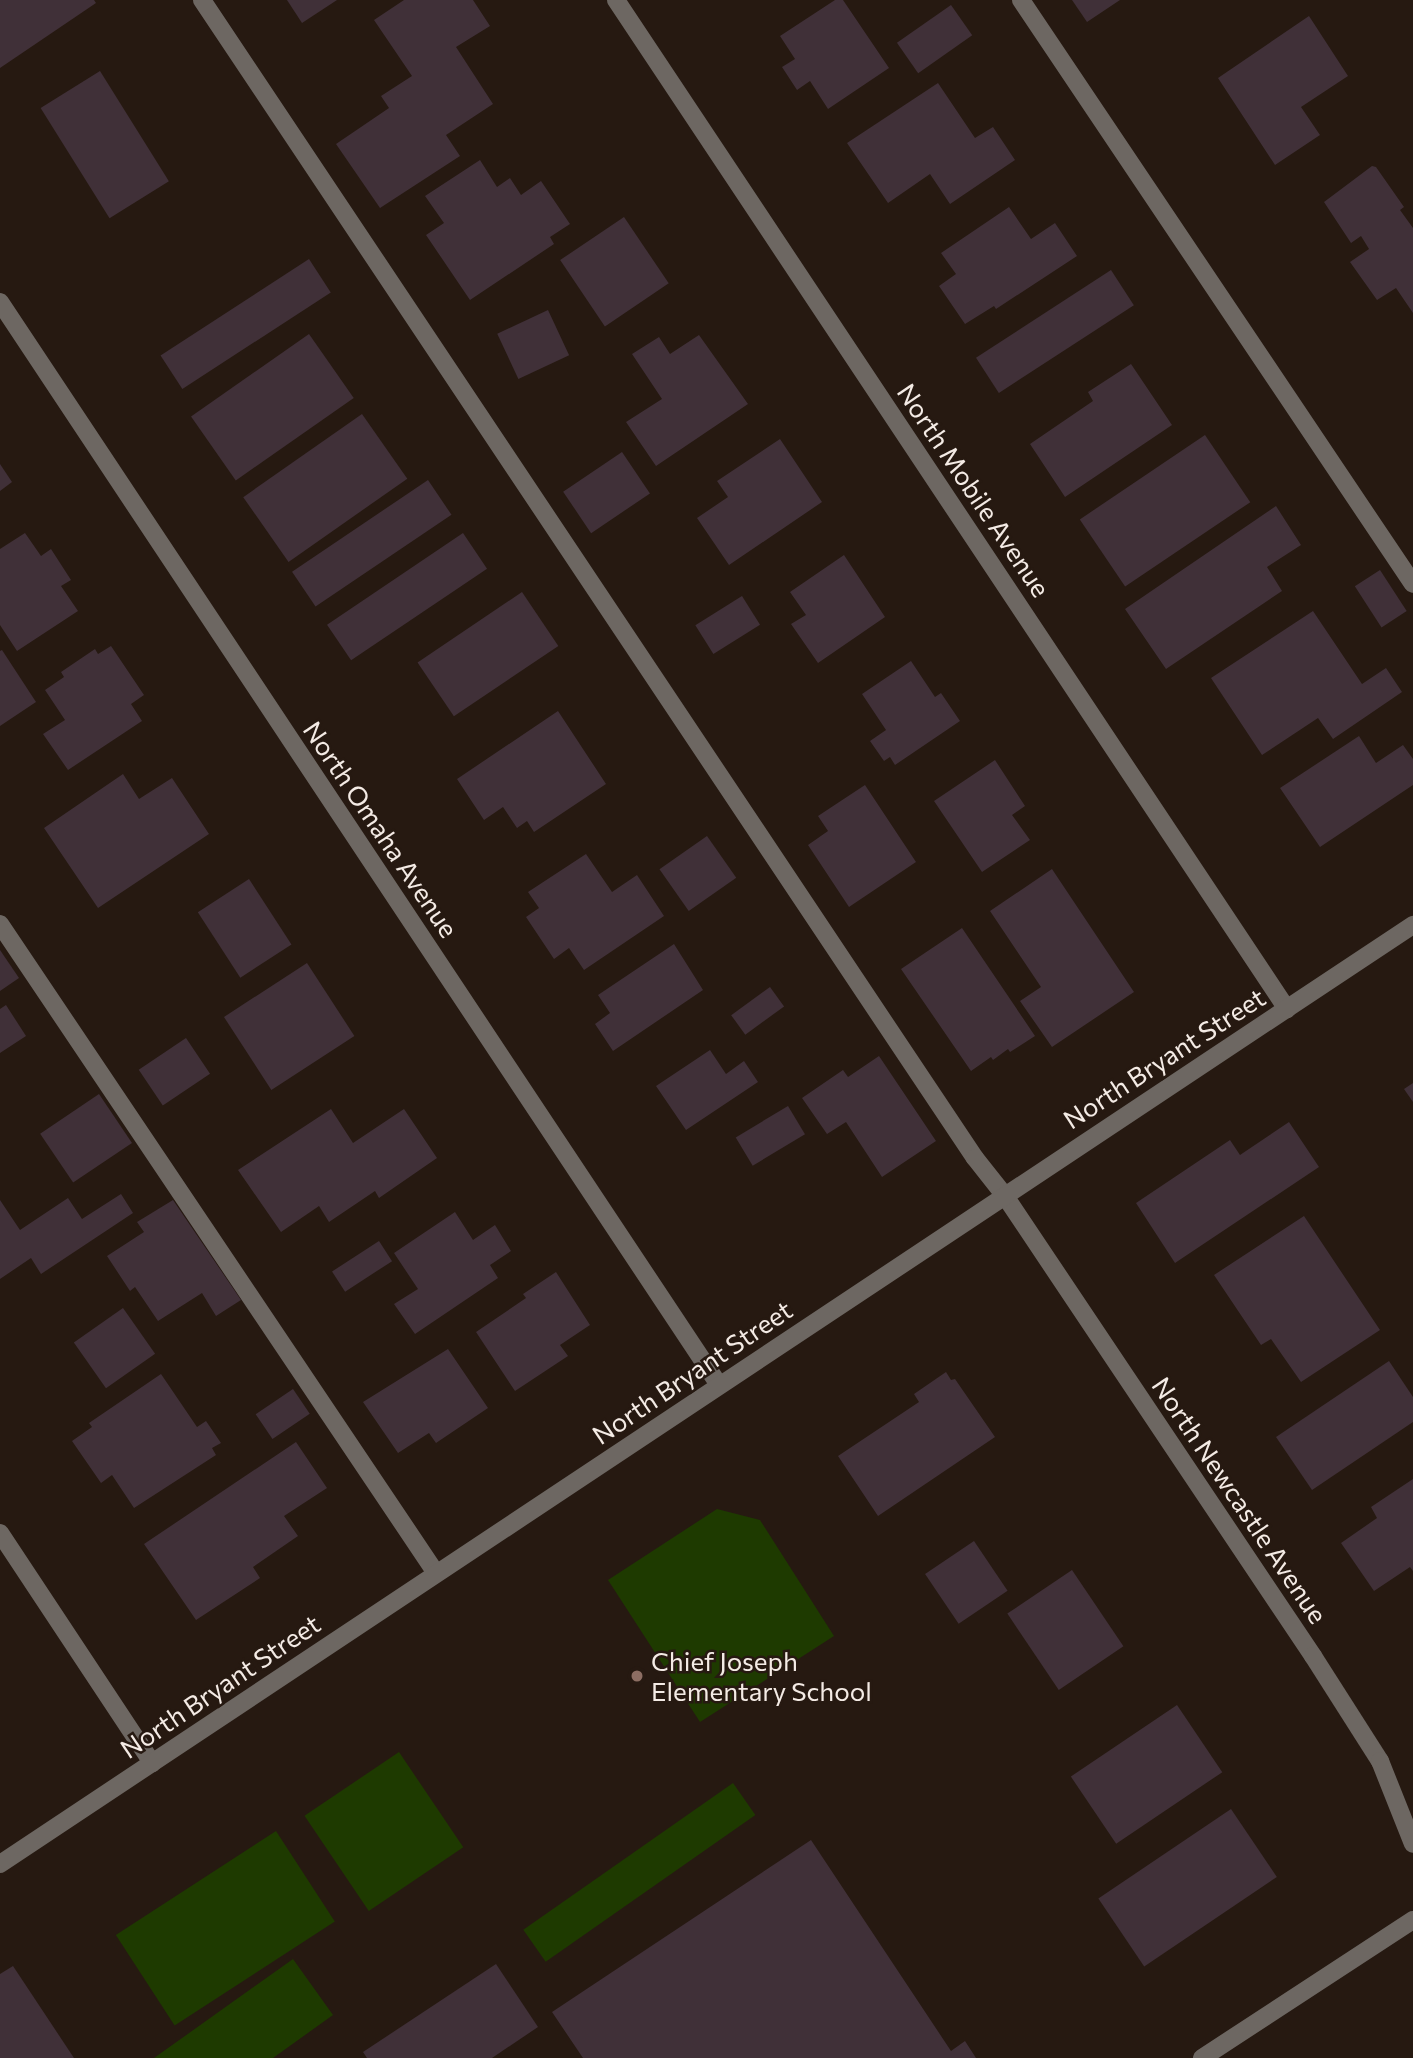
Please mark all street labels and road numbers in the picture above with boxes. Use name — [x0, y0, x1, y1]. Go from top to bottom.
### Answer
street label: North Mobile Avenue — [891, 377, 1057, 603]
street label: North Omaha Avenue — [297, 715, 465, 943]
street label: North Bryant Street — [1057, 981, 1271, 1135]
street label: North Bryant Street — [586, 1294, 798, 1450]
street label: North Newcastle Avenue — [1146, 1371, 1334, 1629]
street label: North Bryant Street — [114, 1608, 326, 1764]

